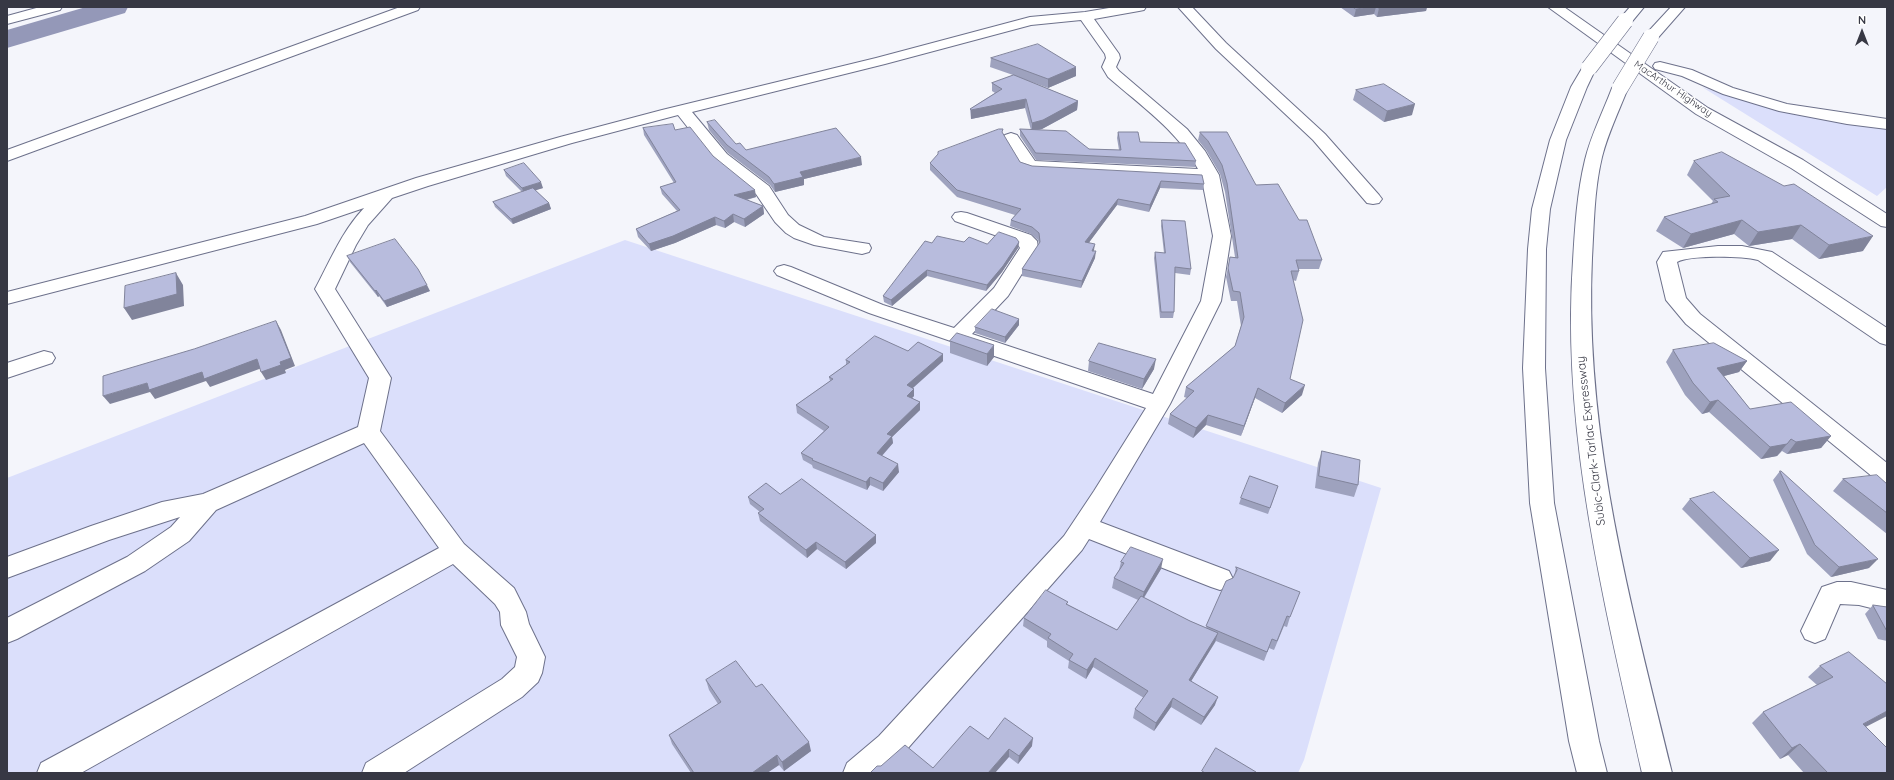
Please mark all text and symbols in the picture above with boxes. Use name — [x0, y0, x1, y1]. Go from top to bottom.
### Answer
north arrow — [1842, 12, 1882, 52]
text: N — [1858, 13, 1866, 27]
street label: MacArthur Highway — [1632, 58, 1714, 120]
street label: Subic-Clark-Tarlac Expressway — [1573, 355, 1609, 527]

